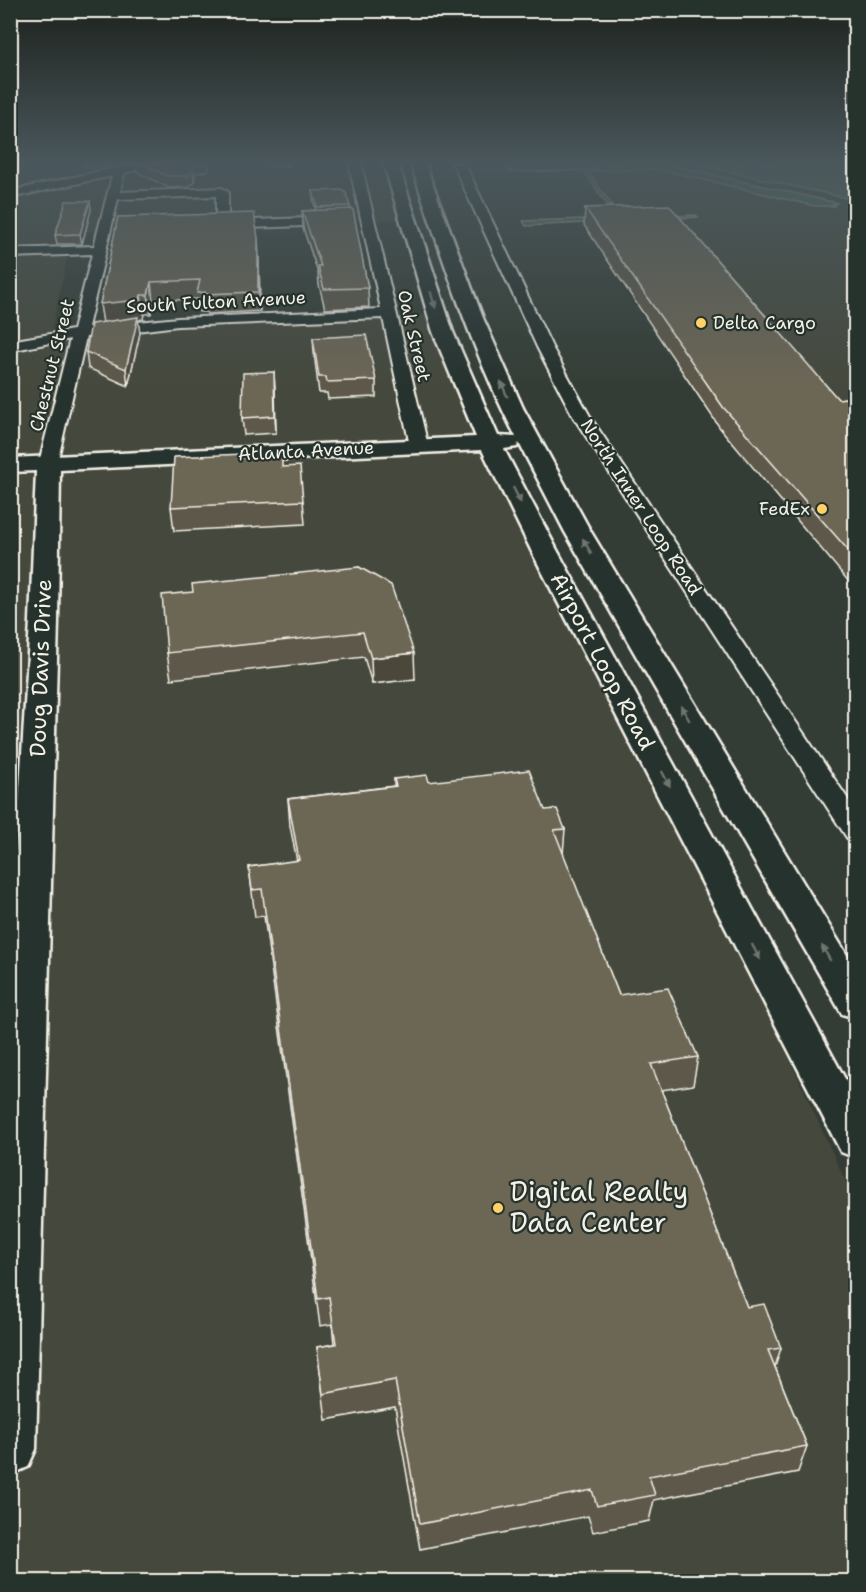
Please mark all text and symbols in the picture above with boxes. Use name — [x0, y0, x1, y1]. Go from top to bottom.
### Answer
street label: South Fulton Avenue — [126, 285, 306, 319]
street label: Oak Street — [392, 288, 436, 384]
one-way arrow — [429, 291, 438, 309]
street label: Chestnut Street — [24, 296, 80, 434]
place label: Delta Cargo — [713, 311, 816, 335]
marker: Delta Cargo — [694, 316, 708, 330]
one-way arrow — [499, 379, 509, 397]
street label: North Inner Loop Road — [575, 414, 707, 600]
street label: Atlanta Avenue — [237, 435, 375, 467]
one-way arrow — [512, 487, 522, 504]
place label: FedEx — [759, 497, 810, 521]
marker: FedEx — [815, 502, 829, 516]
one-way arrow — [581, 538, 592, 554]
street label: Airport Loop Road — [543, 567, 662, 755]
street label: Doug Davis Drive — [23, 579, 58, 758]
one-way arrow — [679, 705, 690, 721]
one-way arrow — [661, 771, 670, 788]
one-way arrow — [751, 943, 761, 961]
one-way arrow — [821, 945, 831, 962]
place label: Digital Realty Data Center — [510, 1173, 688, 1241]
marker: Digital Realty Data Center — [491, 1201, 505, 1215]

